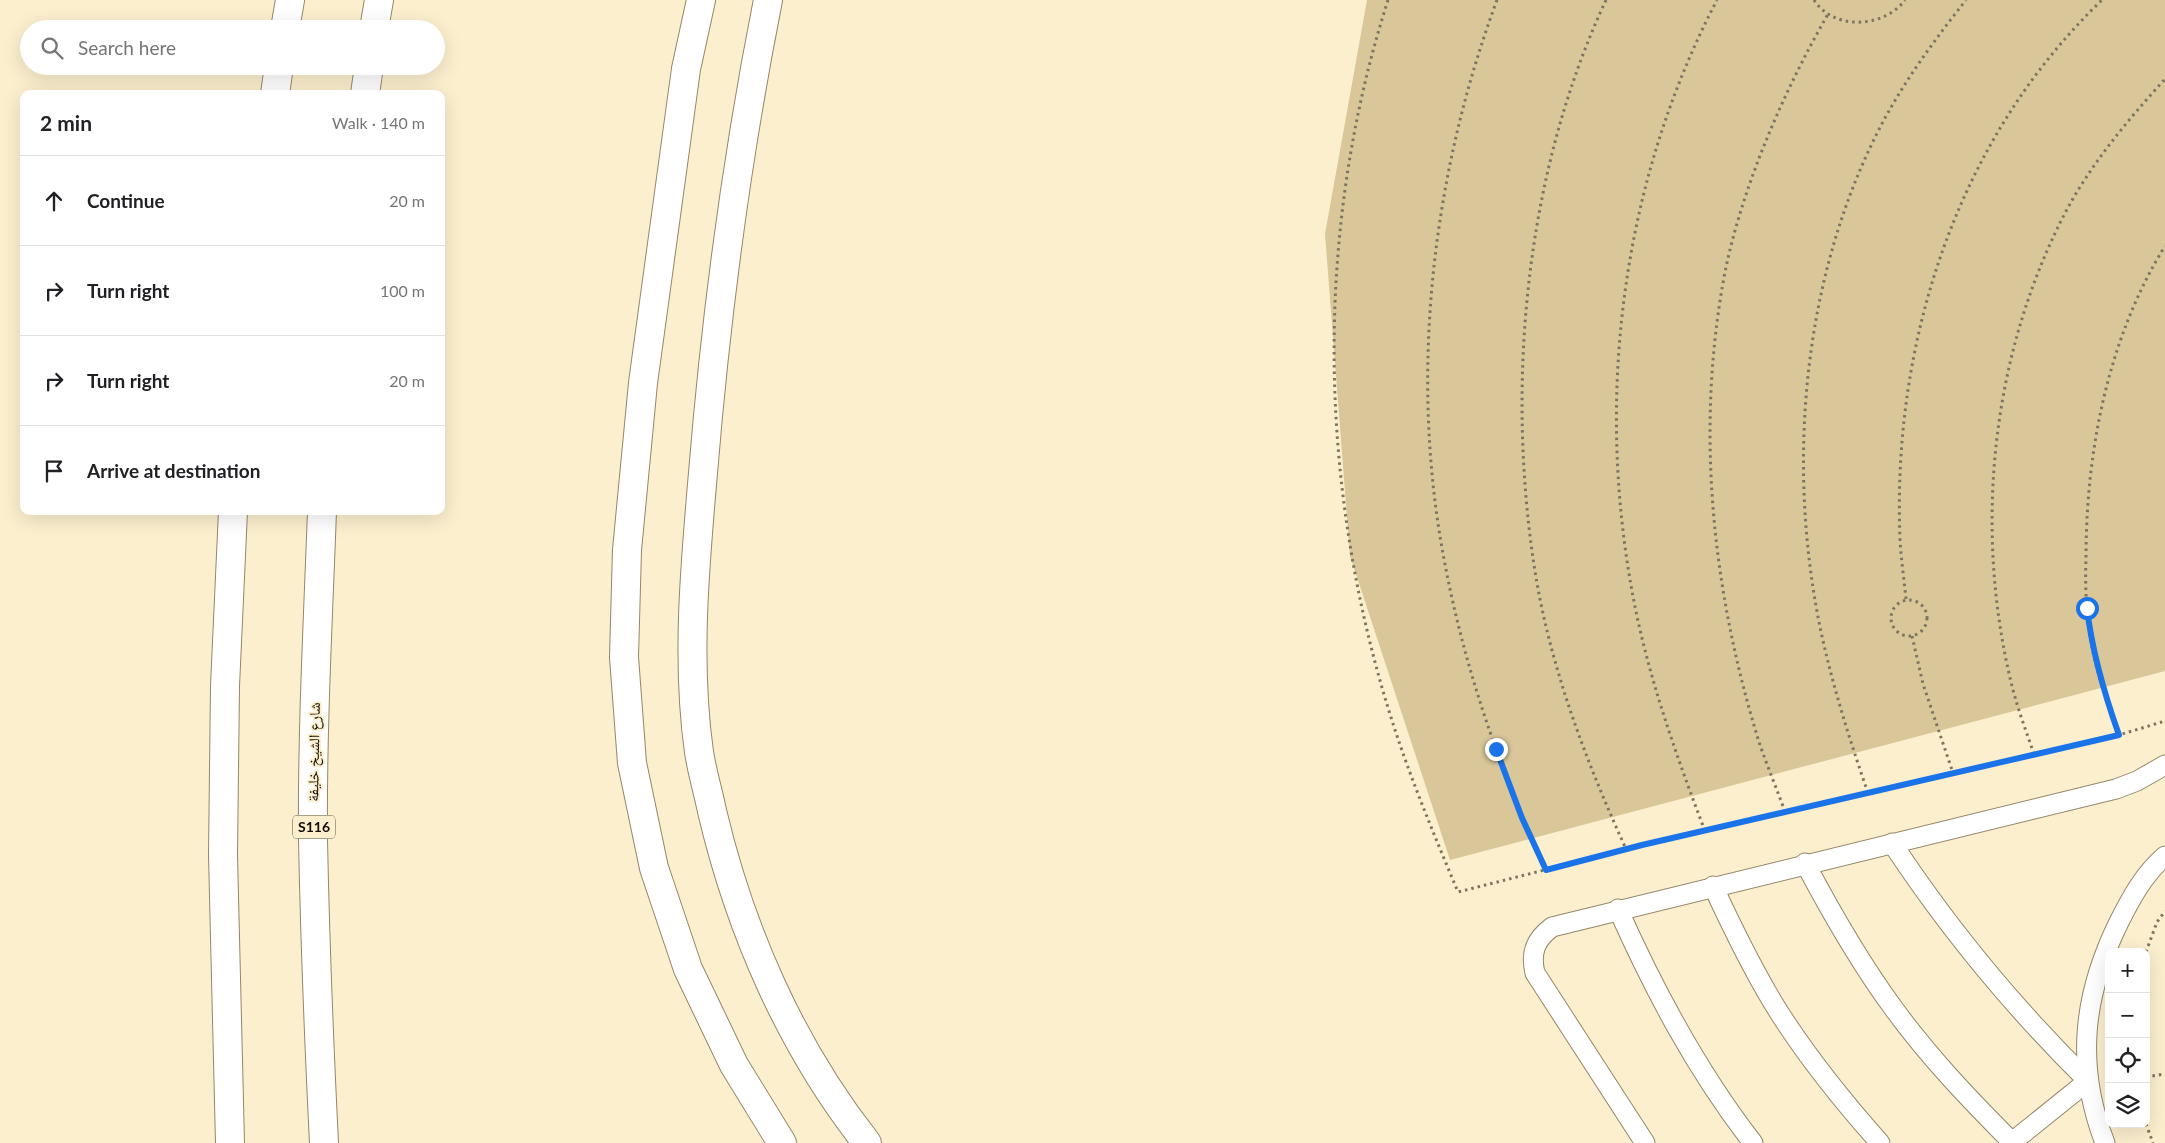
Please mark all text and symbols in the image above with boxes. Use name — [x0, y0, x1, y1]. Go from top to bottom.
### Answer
search box — [20, 20, 445, 75]
icon: search — [38, 34, 66, 62]
text: Search here — [78, 36, 176, 59]
text: 2 min — [40, 110, 92, 135]
text: Walk · 140 m — [332, 113, 425, 132]
icon: ahead — [40, 187, 68, 215]
text: Continue — [87, 189, 165, 212]
text: 20 m — [389, 191, 425, 210]
icon: right — [40, 277, 68, 305]
text: Turn right — [87, 279, 169, 302]
text: 100 m — [380, 281, 425, 300]
icon: right — [40, 367, 68, 395]
text: Turn right — [87, 369, 169, 392]
text: 20 m — [389, 371, 425, 390]
icon: arrive — [40, 457, 68, 485]
text: Arrive at destination — [87, 459, 260, 482]
route start — [2076, 597, 2099, 620]
street label: شارع الشيخ خليفة — [303, 702, 325, 802]
route end — [1485, 738, 1508, 761]
road number: S116 — [293, 816, 335, 839]
map controls — [2105, 948, 2150, 1128]
button: + — [2105, 948, 2150, 993]
button: − — [2105, 993, 2150, 1038]
button: locate — [2105, 1038, 2150, 1083]
button: layers — [2105, 1083, 2150, 1128]

